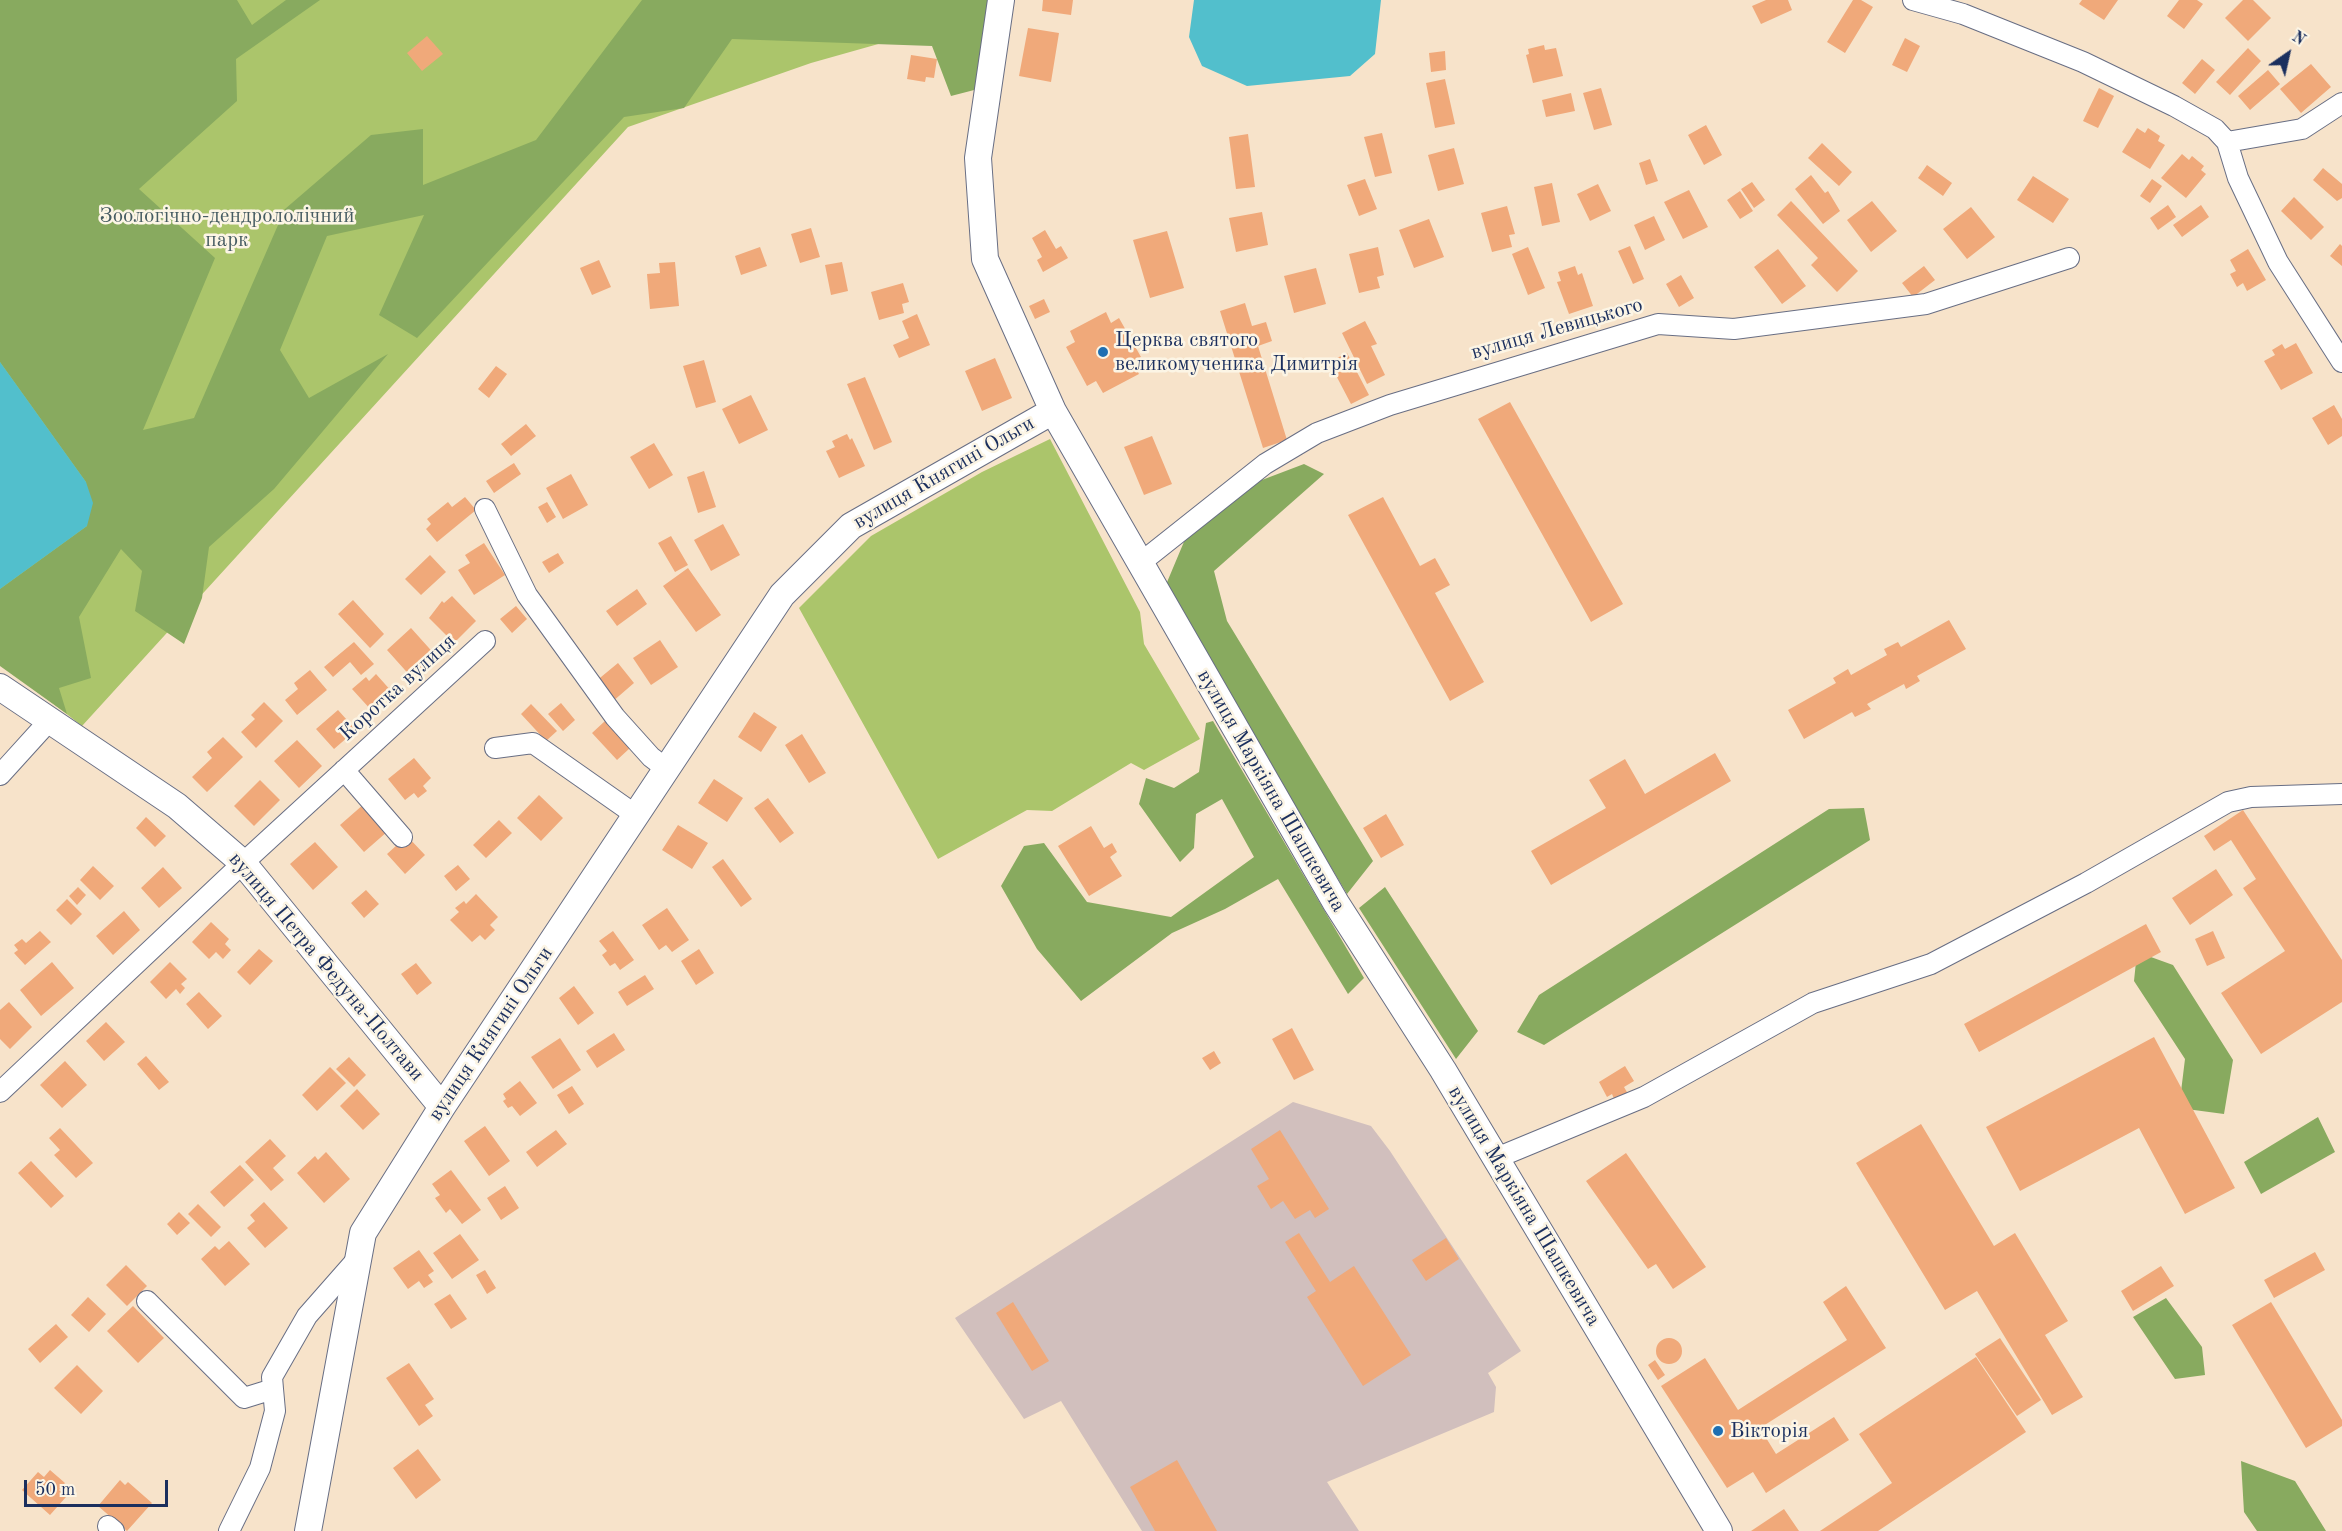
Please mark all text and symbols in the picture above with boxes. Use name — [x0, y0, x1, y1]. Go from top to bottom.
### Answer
north arrow — [2258, 24, 2318, 84]
text: N — [2289, 29, 2308, 49]
park label: Зоологічно-дендрололічний парк — [100, 203, 354, 253]
street label: вулиця Левицького — [1468, 292, 1646, 366]
place label: Церква святого великомученика Димитрія — [1115, 327, 1358, 377]
marker: Церква святого великомученика Димитрія — [1096, 345, 1110, 359]
street label: вулиця Княгині Ольги — [849, 411, 1039, 535]
street label: Коротка вулиця — [335, 629, 461, 747]
street label: вулиця Маркіяна Шашкевича — [1191, 665, 1351, 917]
street label: вулиця Петра Федуна-Полтави — [223, 847, 429, 1087]
street label: вулиця Княгині Ольги — [423, 942, 559, 1126]
street label: вулиця Маркіяна Шашкевича — [1442, 1081, 1606, 1331]
place label: Вікторія — [1730, 1418, 1808, 1444]
marker: Вікторія — [1711, 1424, 1725, 1438]
scale bar — [27, 1468, 171, 1506]
text: 50 m — [35, 1481, 75, 1499]

